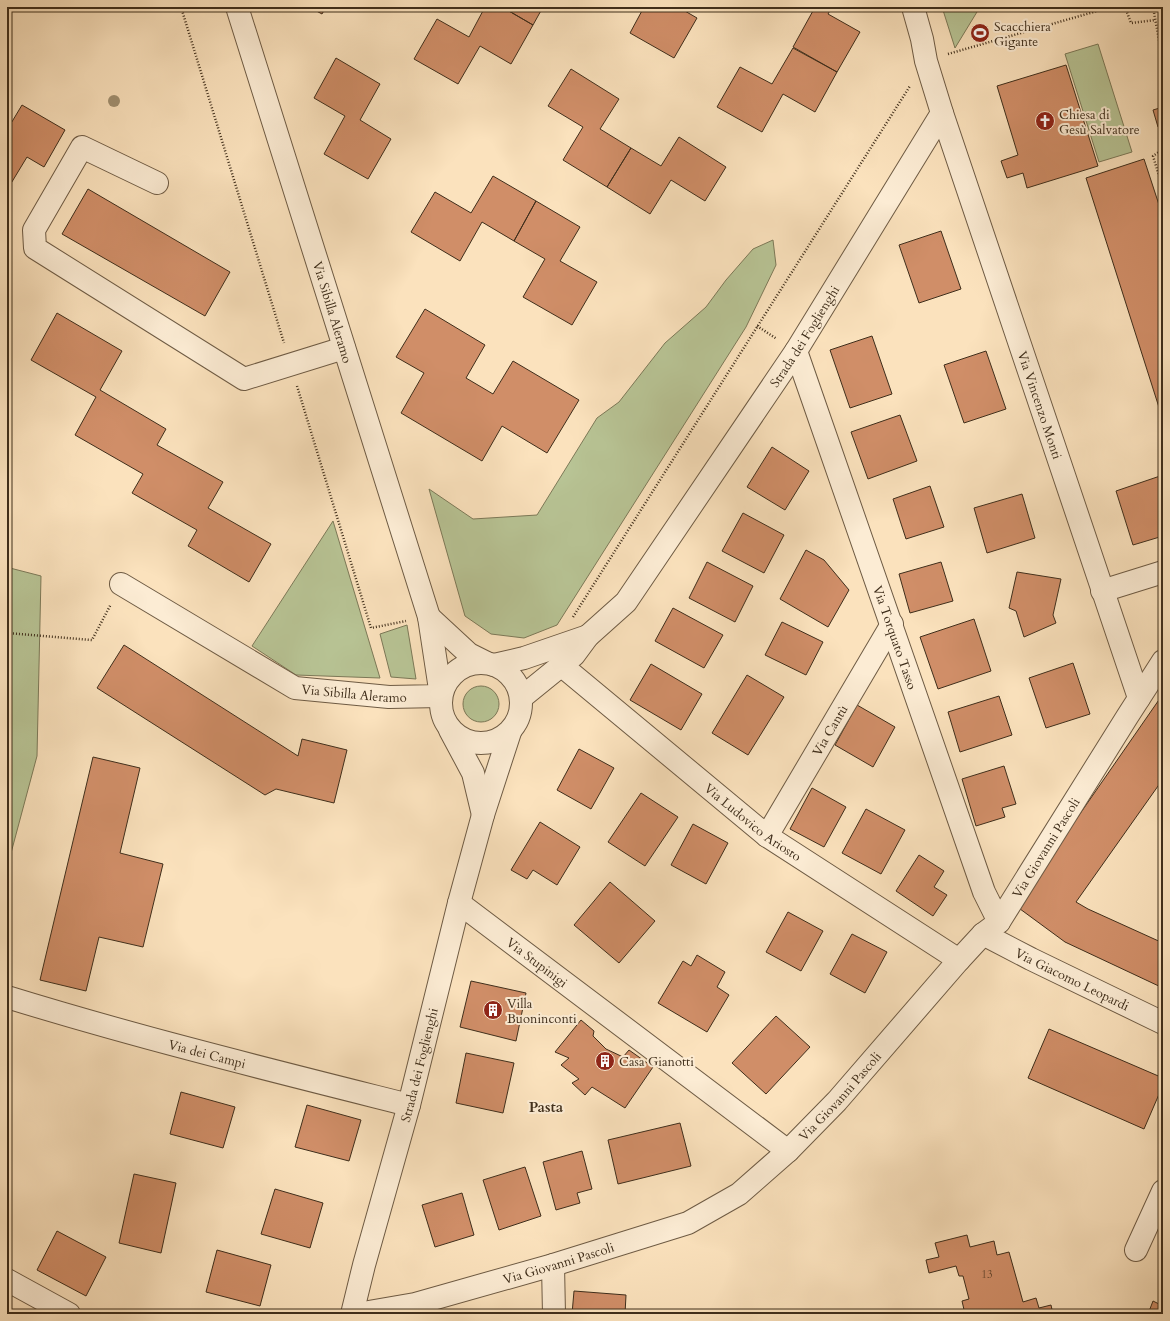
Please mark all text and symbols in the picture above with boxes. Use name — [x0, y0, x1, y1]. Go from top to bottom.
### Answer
place label: Scacchiera Gigante — [994, 18, 1051, 51]
sports icon: Scacchiera Gigante — [969, 22, 991, 44]
place label: Chiesa di Gesù Salvatore — [1059, 106, 1140, 139]
church icon: Chiesa di Gesù Salvatore — [1034, 110, 1056, 132]
street label: Via Sibilla Aleramo — [308, 259, 356, 365]
street label: Strada dei Foglienghi — [766, 282, 844, 391]
street label: Via Vincenzo Monti — [1013, 349, 1066, 462]
street label: Via Torquato Tasso — [868, 583, 921, 692]
street label: Via Sibilla Aleramo — [300, 681, 407, 707]
street label: Via Cantù — [808, 702, 852, 759]
street label: Via Ludovico Ariosto — [700, 779, 804, 866]
street label: Via Giovanni Pascoli — [1008, 794, 1085, 902]
street label: Via Stupinigi — [502, 934, 571, 992]
street label: Via Giacomo Leopardi — [1012, 944, 1132, 1015]
place label: Villa Buoninconti — [507, 995, 577, 1028]
building icon: Villa Buoninconti — [482, 999, 504, 1021]
street label: Strada dei Foglienghi — [397, 1006, 443, 1124]
street label: Via dei Campi — [166, 1036, 248, 1073]
street label: Via Giovanni Pascoli — [795, 1048, 886, 1145]
building icon: Casa Gianotti — [594, 1050, 616, 1072]
place label: Casa Gianotti — [619, 1053, 694, 1071]
district label: Pasta — [529, 1097, 564, 1117]
street label: Via Giovanni Pascoli — [501, 1238, 617, 1289]
house number: 13 — [981, 1267, 993, 1282]

